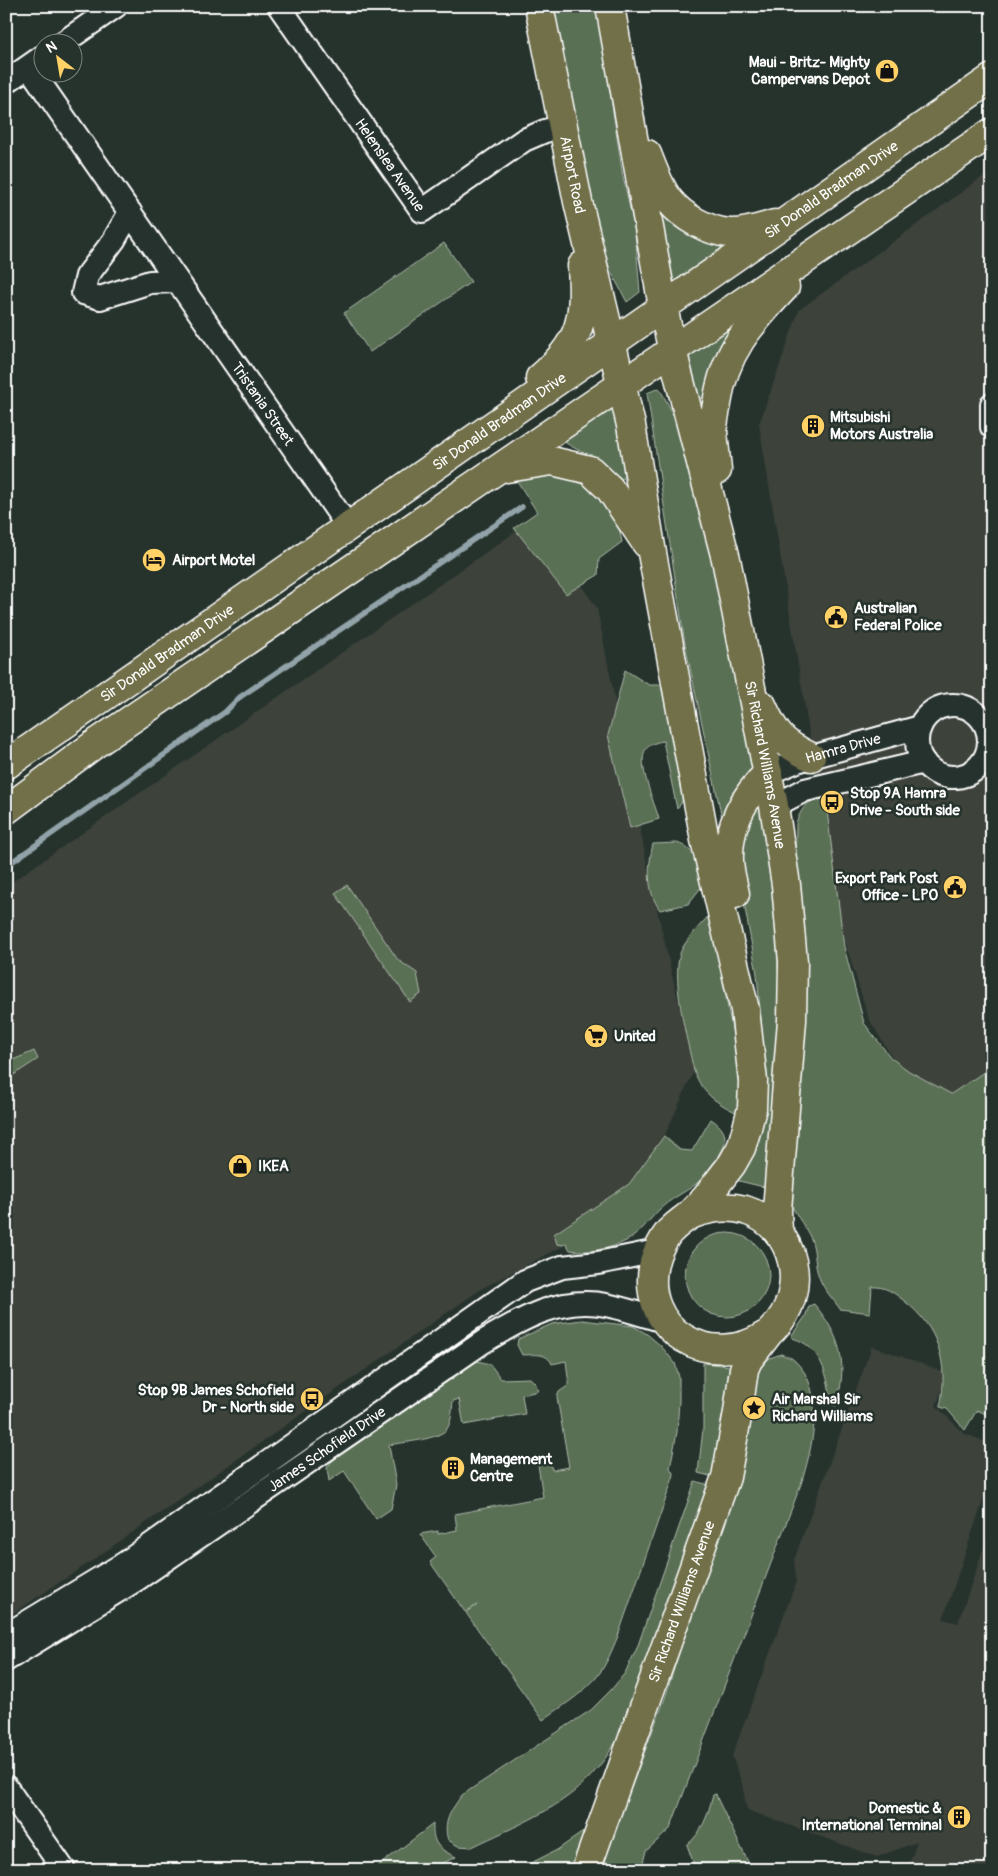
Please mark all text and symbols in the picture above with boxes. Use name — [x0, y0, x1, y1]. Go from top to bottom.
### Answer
north arrow — [32, 32, 82, 82]
text: N — [43, 38, 60, 57]
place label: Maui - Britz- Mighty Campervans Depot — [749, 53, 871, 89]
shop icon: Maui - Britz- Mighty Campervans Depot — [874, 58, 900, 84]
street label: Helenslea Avenue — [351, 115, 429, 216]
street label: Airport Road — [556, 134, 590, 215]
street label: Sir Donald Bradman Drive — [761, 136, 902, 243]
street label: Tristania Street — [227, 358, 299, 450]
street label: Sir Donald Bradman Drive — [429, 368, 570, 475]
place label: Mitsubishi Motors Australia — [830, 408, 933, 444]
building icon: Mitsubishi Motors Australia — [800, 413, 826, 439]
hotel icon: Airport Motel — [141, 547, 167, 573]
place label: Airport Motel — [172, 551, 255, 570]
place label: Australian Federal Police — [854, 599, 942, 635]
street label: Sir Donald Bradman Drive — [96, 600, 238, 706]
public building icon: Australian Federal Police — [823, 604, 849, 630]
street label: Sir Richard Williams Avenue — [740, 679, 790, 851]
street label: Hamra Drive — [803, 729, 883, 768]
place label: Stop 9A Hamra Drive - South side — [850, 784, 960, 820]
bus stop icon: Stop 9A Hamra Drive - South side — [819, 789, 845, 815]
place label: Export Park Post Office - LPO — [835, 869, 939, 905]
public building icon: Export Park Post Office - LPO — [942, 874, 968, 900]
supermarket icon: United — [583, 1023, 609, 1049]
place label: United — [614, 1027, 656, 1046]
shop icon: IKEA — [227, 1153, 253, 1179]
place label: IKEA — [258, 1157, 289, 1176]
place label: Stop 9B James Schofield Dr - North side — [138, 1381, 295, 1417]
bus stop icon: Stop 9B James Schofield Dr - North side — [299, 1386, 325, 1412]
place label: Air Marshal Sir Richard Williams — [772, 1390, 873, 1426]
place icon: Air Marshal Sir Richard Williams — [741, 1395, 767, 1421]
street label: James Schofield Drive — [264, 1402, 390, 1496]
place label: Management Centre — [470, 1450, 553, 1486]
building icon: Management Centre — [440, 1455, 466, 1481]
street label: Sir Richard Williams Avenue — [644, 1518, 719, 1685]
place label: Domestic & International Terminal — [802, 1799, 942, 1835]
building icon: Domestic & International Terminal — [946, 1804, 972, 1830]

